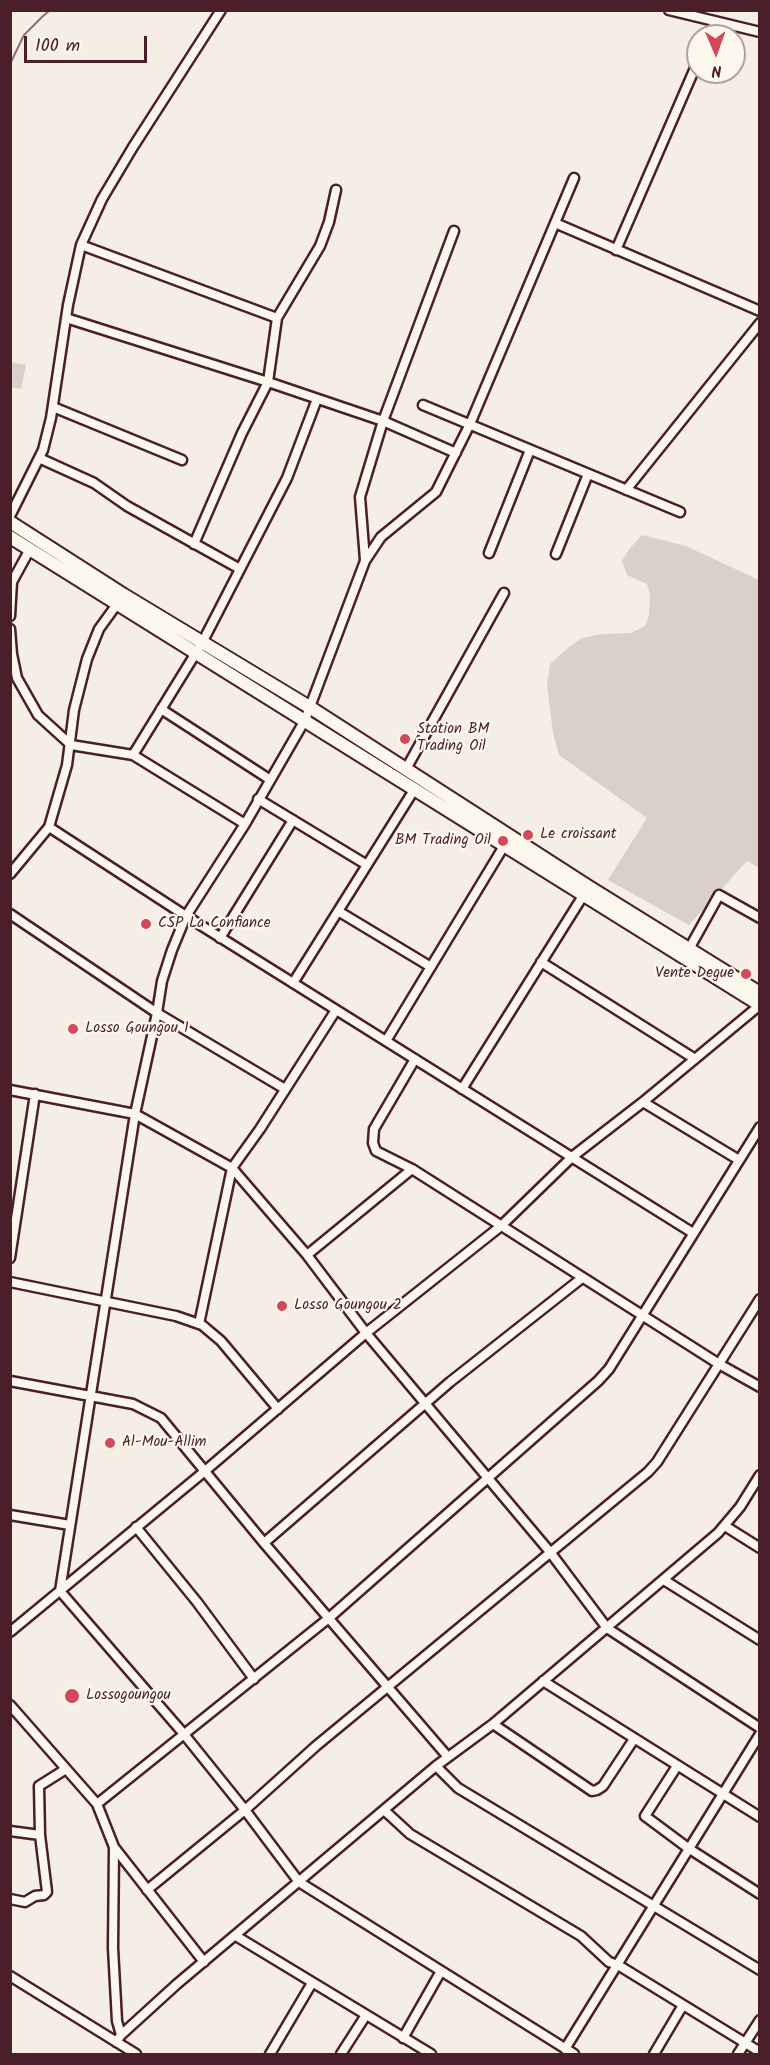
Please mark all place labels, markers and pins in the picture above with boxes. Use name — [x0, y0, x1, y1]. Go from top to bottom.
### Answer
place label: Station BM Trading Oil — [417, 721, 489, 756]
marker: Station BM Trading Oil — [398, 732, 412, 746]
place label: Le croissant — [540, 826, 617, 844]
marker: Le croissant — [521, 828, 535, 842]
place label: BM Trading Oil — [395, 832, 491, 850]
marker: BM Trading Oil — [496, 834, 510, 848]
place label: CSP La Confiance — [158, 915, 270, 933]
marker: CSP La Confiance — [139, 917, 153, 931]
place label: Vente Degue — [655, 965, 734, 983]
marker: Vente Degue — [739, 967, 753, 981]
place label: Losso Goungou 1 — [85, 1020, 189, 1038]
marker: Losso Goungou 1 — [66, 1022, 80, 1036]
place label: Losso Goungou 2 — [294, 1297, 402, 1315]
marker: Losso Goungou 2 — [275, 1299, 289, 1313]
place label: Al-Mou-Allim — [122, 1434, 206, 1452]
marker: Al-Mou-Allim — [103, 1436, 117, 1450]
marker: Lossogoungou — [63, 1687, 81, 1705]
place label: Lossogoungou — [86, 1687, 171, 1705]

